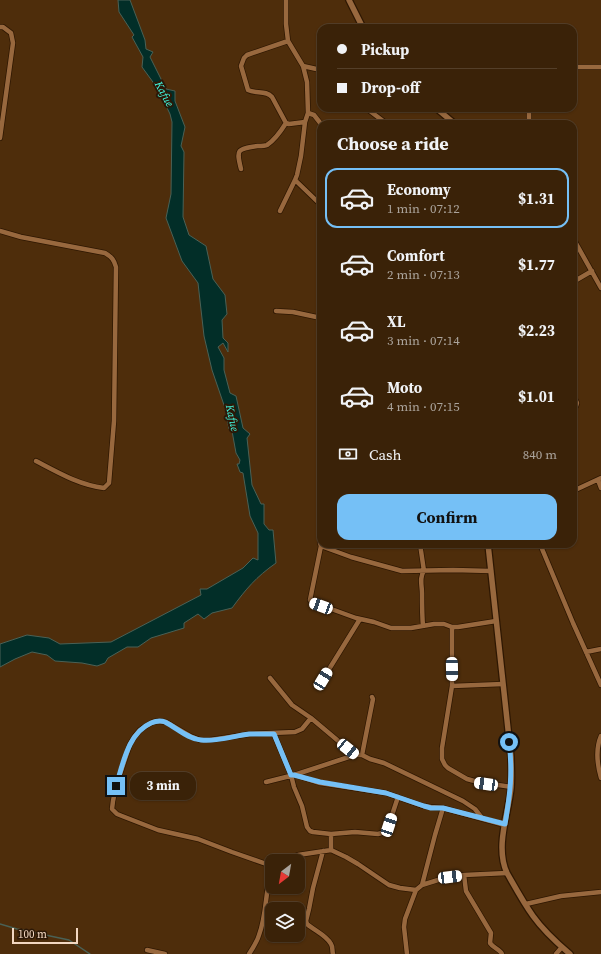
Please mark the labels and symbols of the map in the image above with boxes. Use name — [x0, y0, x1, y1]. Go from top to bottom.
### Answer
water label: Kafue — [151, 78, 177, 110]
water label: Kafue — [222, 402, 242, 433]
car — [308, 596, 334, 616]
car — [446, 657, 458, 681]
car — [312, 666, 334, 692]
route start — [500, 733, 518, 751]
car — [335, 737, 361, 761]
callout: 3 min — [130, 772, 196, 800]
car — [473, 776, 499, 792]
route end — [107, 777, 125, 795]
car — [380, 812, 398, 838]
north arrow — [265, 854, 305, 894]
car — [437, 870, 463, 884]
scale bar — [12, 926, 78, 945]

